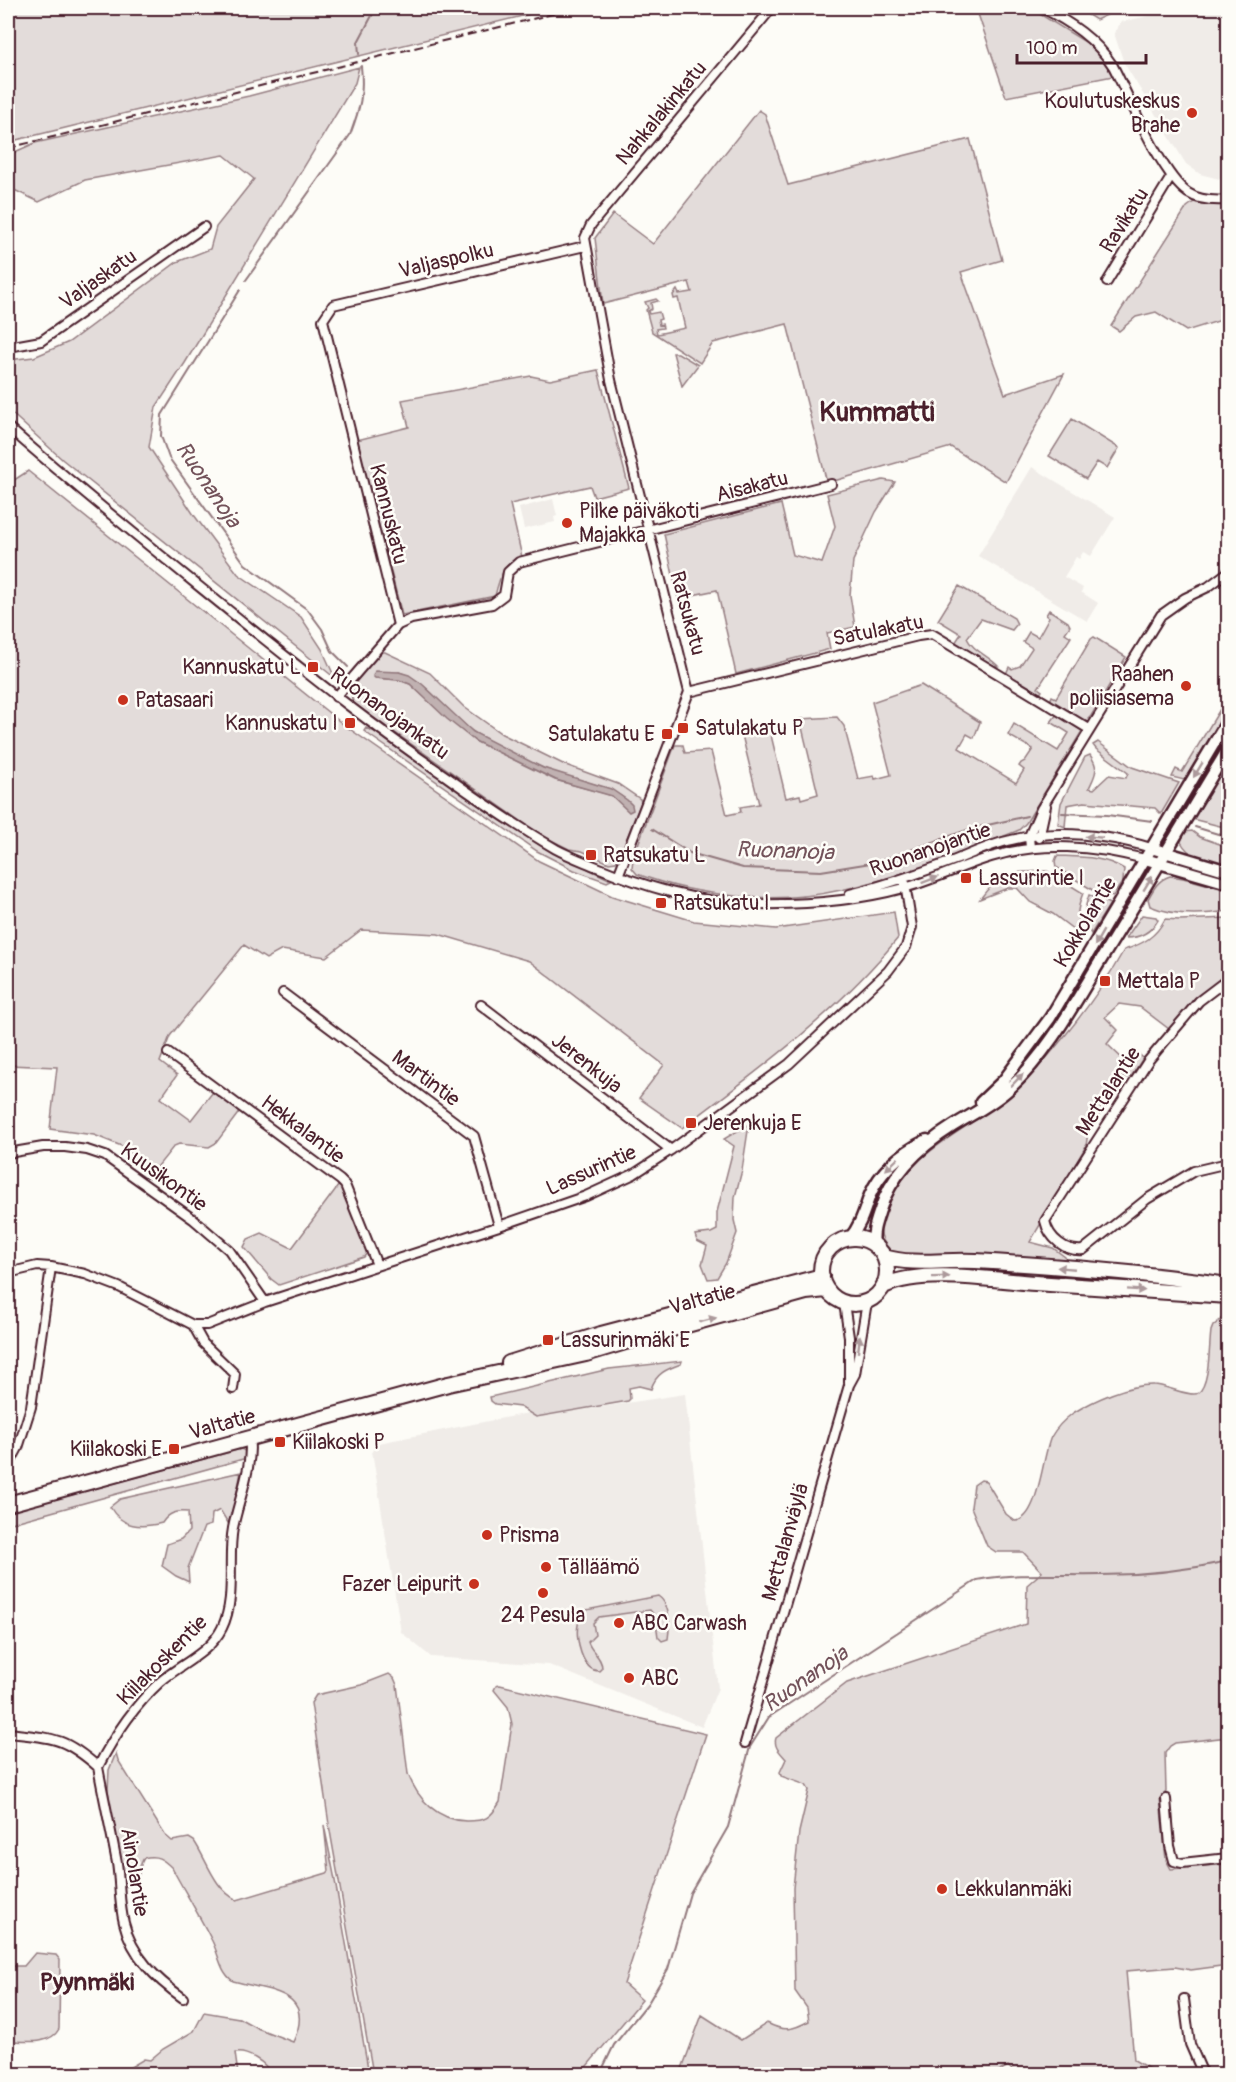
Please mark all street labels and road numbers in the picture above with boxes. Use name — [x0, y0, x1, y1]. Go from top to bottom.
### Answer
street label: Nahkalakinkatu — [610, 56, 713, 171]
street label: Ravikatu — [1094, 183, 1155, 258]
street label: Valjaspolku — [396, 236, 496, 285]
street label: Valjaskatu — [54, 243, 142, 316]
street label: Kannuskatu — [363, 461, 414, 567]
street label: Aisakatu — [713, 465, 791, 508]
street label: Ratsukatu — [663, 568, 712, 658]
street label: Satulakatu — [830, 608, 926, 653]
street label: Ruonanojankatu — [325, 661, 455, 766]
street label: Ruonanojantie — [866, 816, 995, 883]
street label: Kokkolantie — [1048, 871, 1123, 973]
street label: Jerenkuja — [546, 1027, 628, 1100]
street label: Mettalantie — [1070, 1041, 1147, 1141]
street label: Martintie — [386, 1044, 466, 1113]
street label: Hekkalantie — [255, 1089, 351, 1170]
street label: Kuusikontie — [115, 1137, 213, 1218]
street label: Lassurintie — [542, 1138, 641, 1202]
street label: Valtatie — [666, 1278, 739, 1321]
street label: Valtatie — [186, 1403, 259, 1446]
street label: Mettalanväylä — [756, 1480, 815, 1604]
street label: Kiilakoskentie — [111, 1609, 214, 1711]
street label: Ainolantie — [114, 1826, 155, 1919]

